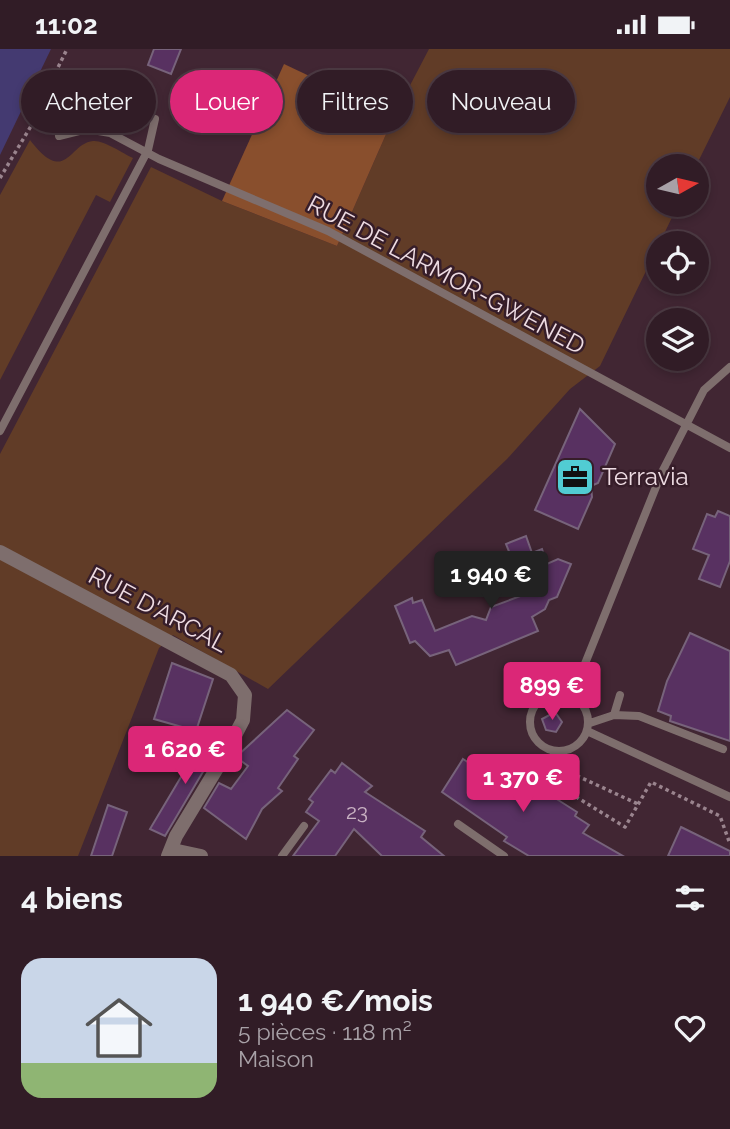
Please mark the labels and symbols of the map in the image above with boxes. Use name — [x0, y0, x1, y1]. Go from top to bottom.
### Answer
north arrow — [646, 154, 709, 217]
street label: RUE DE LARMOR-GWENED — [303, 189, 590, 360]
office icon: Terravia — [554, 456, 596, 498]
place label: Terravia — [602, 462, 689, 491]
pin: 1 940 € — [426, 552, 556, 611]
street label: RUE D'ARCAL — [84, 561, 233, 658]
pin: 899 € — [503, 663, 601, 722]
pin: 1 620 € — [120, 727, 250, 786]
pin: 1 370 € — [458, 755, 588, 814]
house number: 23 — [346, 799, 368, 824]

